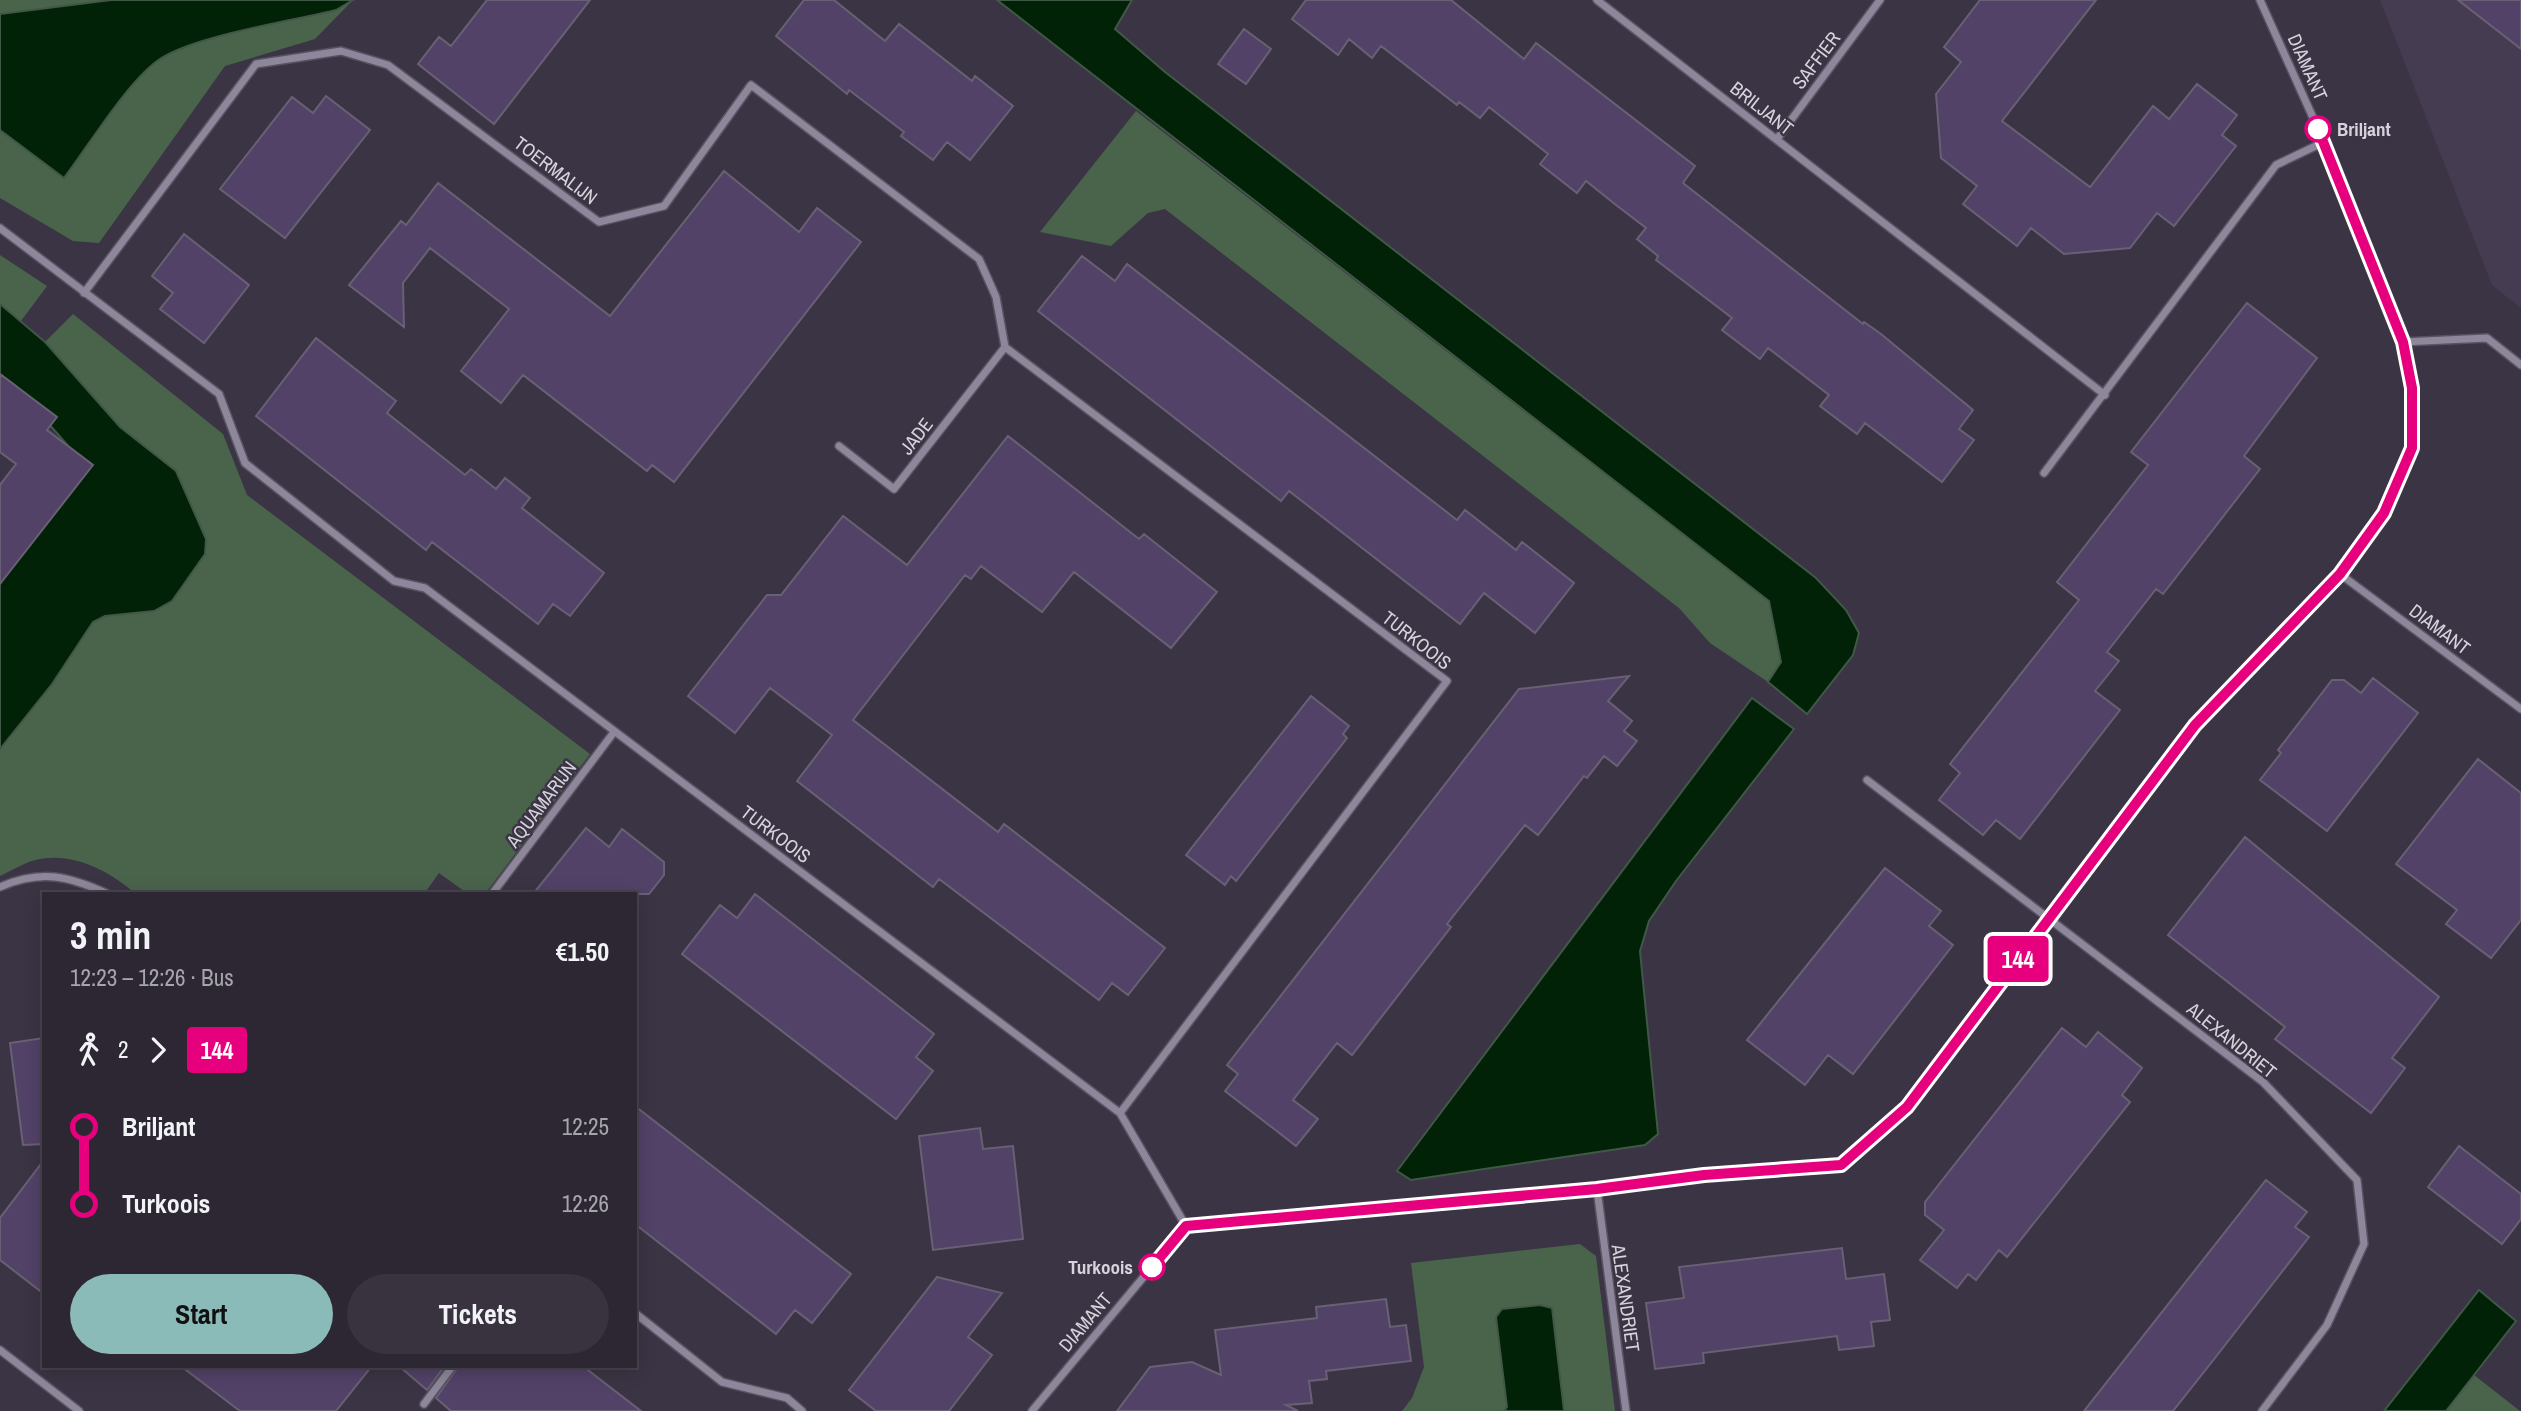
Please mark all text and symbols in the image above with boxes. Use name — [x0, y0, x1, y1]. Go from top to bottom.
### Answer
street label: SAFFIER — [1786, 26, 1846, 94]
street label: DIAMANT — [2282, 30, 2334, 105]
street label: BRILJANT — [1725, 75, 1799, 141]
marker: Briljant — [2305, 116, 2331, 142]
place label: Briljant — [2337, 116, 2391, 142]
street label: TOERMALIJN — [509, 130, 603, 210]
street label: JADE — [893, 412, 939, 460]
street label: DIAMANT — [2404, 598, 2476, 661]
street label: TURKOOIS — [1377, 605, 1457, 675]
street label: AQUAMARIJN — [499, 755, 582, 853]
street label: TURKOOIS — [736, 799, 816, 869]
text: 3 min — [70, 910, 151, 961]
text: €1.50 — [556, 934, 609, 969]
line badge: 144 — [1978, 936, 2058, 982]
text: 144 — [2002, 943, 2034, 975]
text: 12:23 – 12:26 · Bus — [70, 962, 234, 993]
street label: ALEXANDRIET — [2181, 995, 2283, 1084]
icon: walk — [70, 1031, 108, 1069]
icon: forward — [139, 1031, 177, 1069]
text: 2 — [118, 1034, 129, 1065]
text: 144 — [201, 1034, 233, 1066]
text: Briljant — [122, 1109, 195, 1144]
text: 12:25 — [562, 1111, 609, 1142]
text: Turkoois — [122, 1186, 210, 1221]
text: 12:26 — [562, 1188, 609, 1219]
street label: ALEXANDRIET — [1605, 1242, 1646, 1354]
place label: Turkoois — [1068, 1254, 1133, 1280]
marker: Turkoois — [1139, 1254, 1165, 1280]
button: Start — [70, 1274, 333, 1354]
button: Tickets — [347, 1274, 609, 1354]
street label: DIAMANT — [1053, 1286, 1118, 1357]

